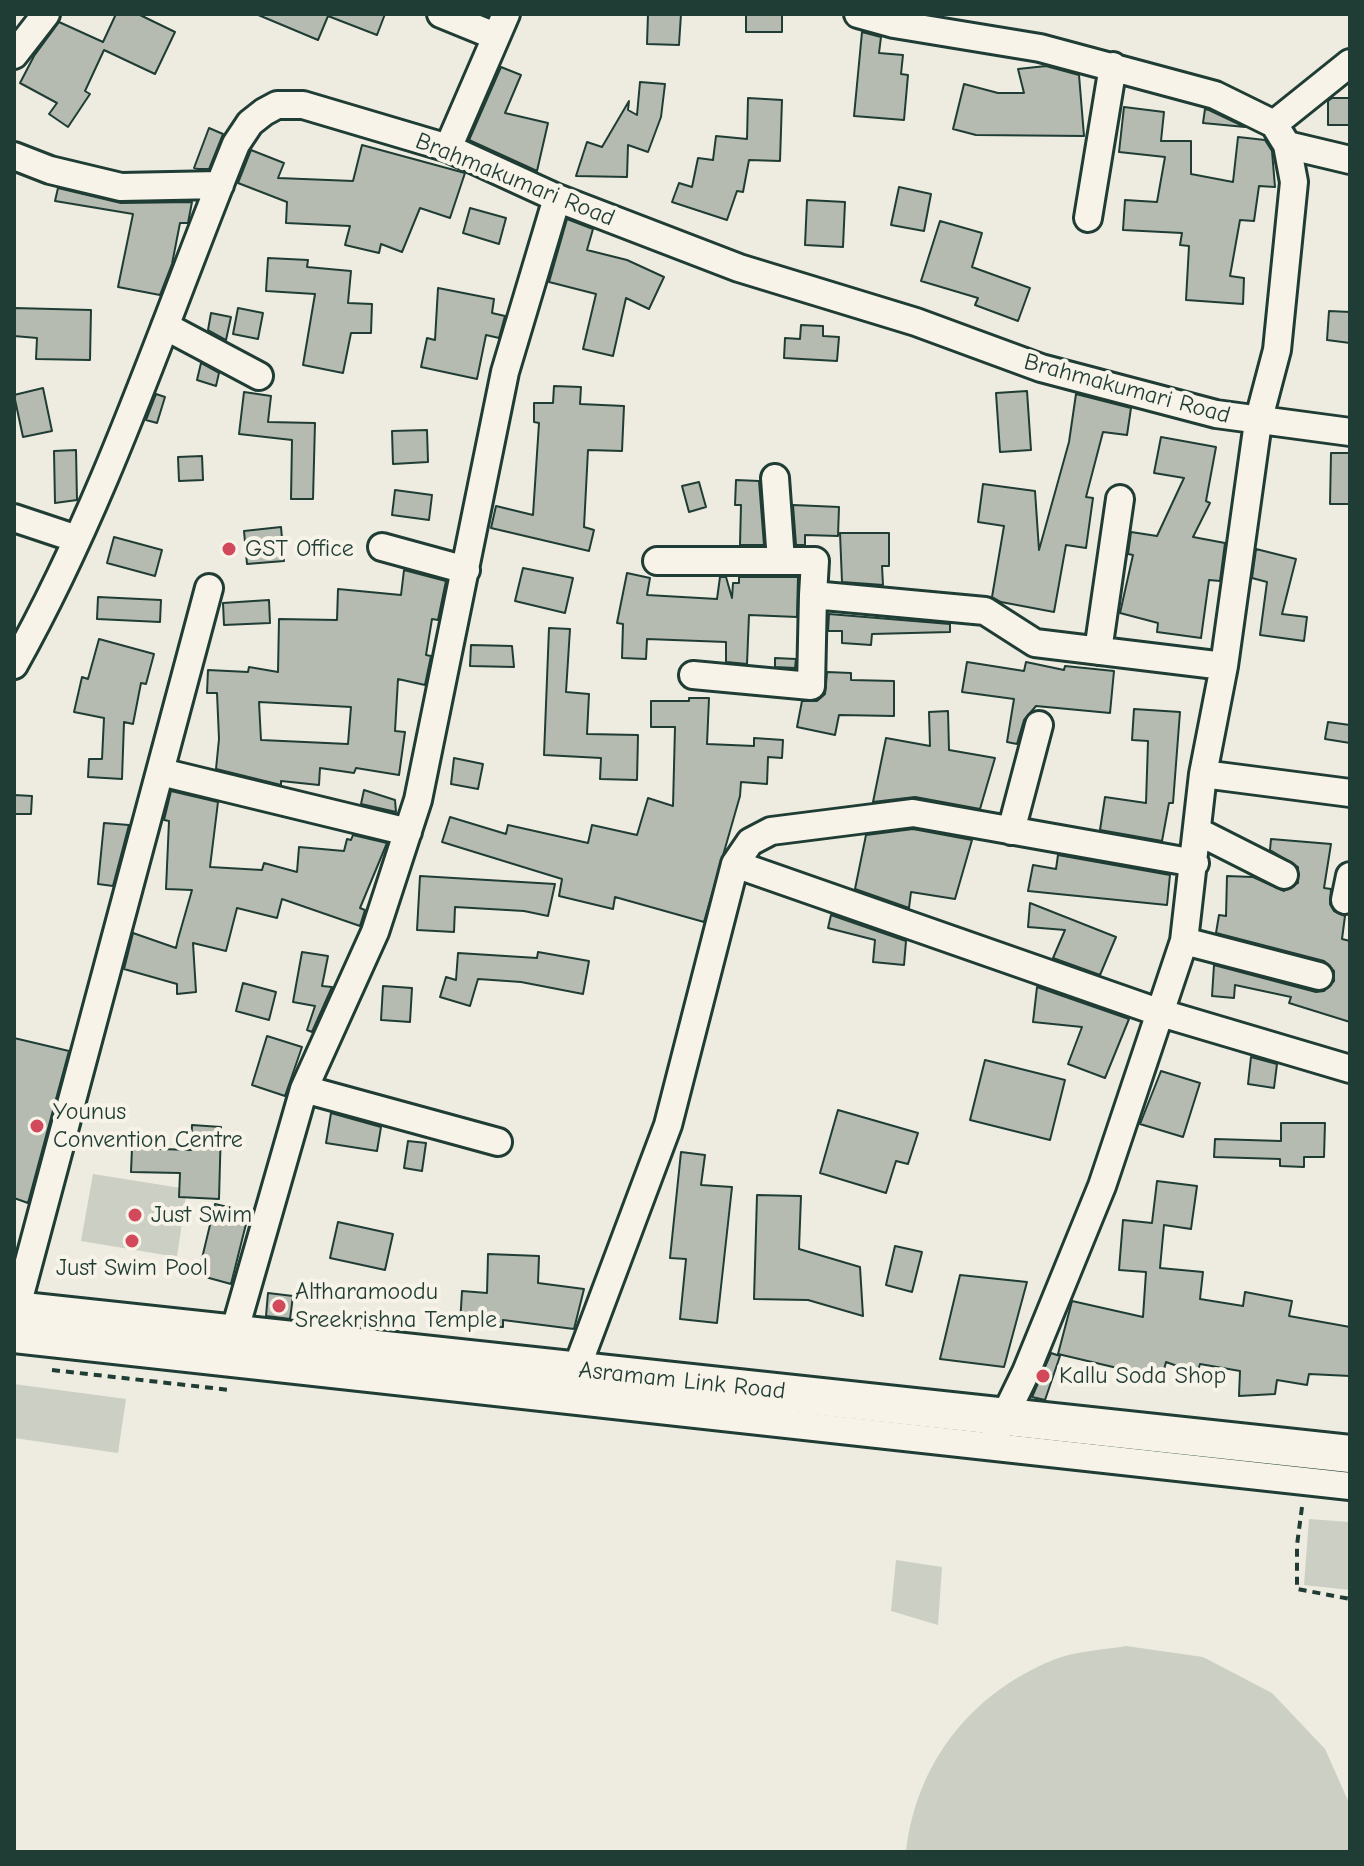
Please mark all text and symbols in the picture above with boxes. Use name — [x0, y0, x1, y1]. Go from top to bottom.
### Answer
street label: Brahmakumari Road — [411, 127, 619, 233]
street label: Brahmakumari Road — [1021, 348, 1233, 430]
place label: GST Office — [245, 535, 354, 563]
marker: GST Office — [220, 540, 238, 558]
place label: Younus Convention Centre — [53, 1098, 243, 1154]
marker: Younus Convention Centre — [28, 1117, 46, 1135]
place label: Just Swim — [151, 1201, 252, 1229]
marker: Just Swim — [126, 1206, 144, 1224]
marker: Just Swim Pool — [123, 1232, 141, 1250]
place label: Just Swim Pool — [56, 1254, 208, 1282]
place label: Altharamoodu Sreekrishna Temple — [295, 1278, 497, 1334]
marker: Altharamoodu Sreekrishna Temple — [270, 1297, 288, 1315]
street label: Asramam Link Road — [577, 1356, 787, 1406]
place label: Kallu Soda Shop — [1059, 1362, 1226, 1390]
marker: Kallu Soda Shop — [1034, 1367, 1052, 1385]

